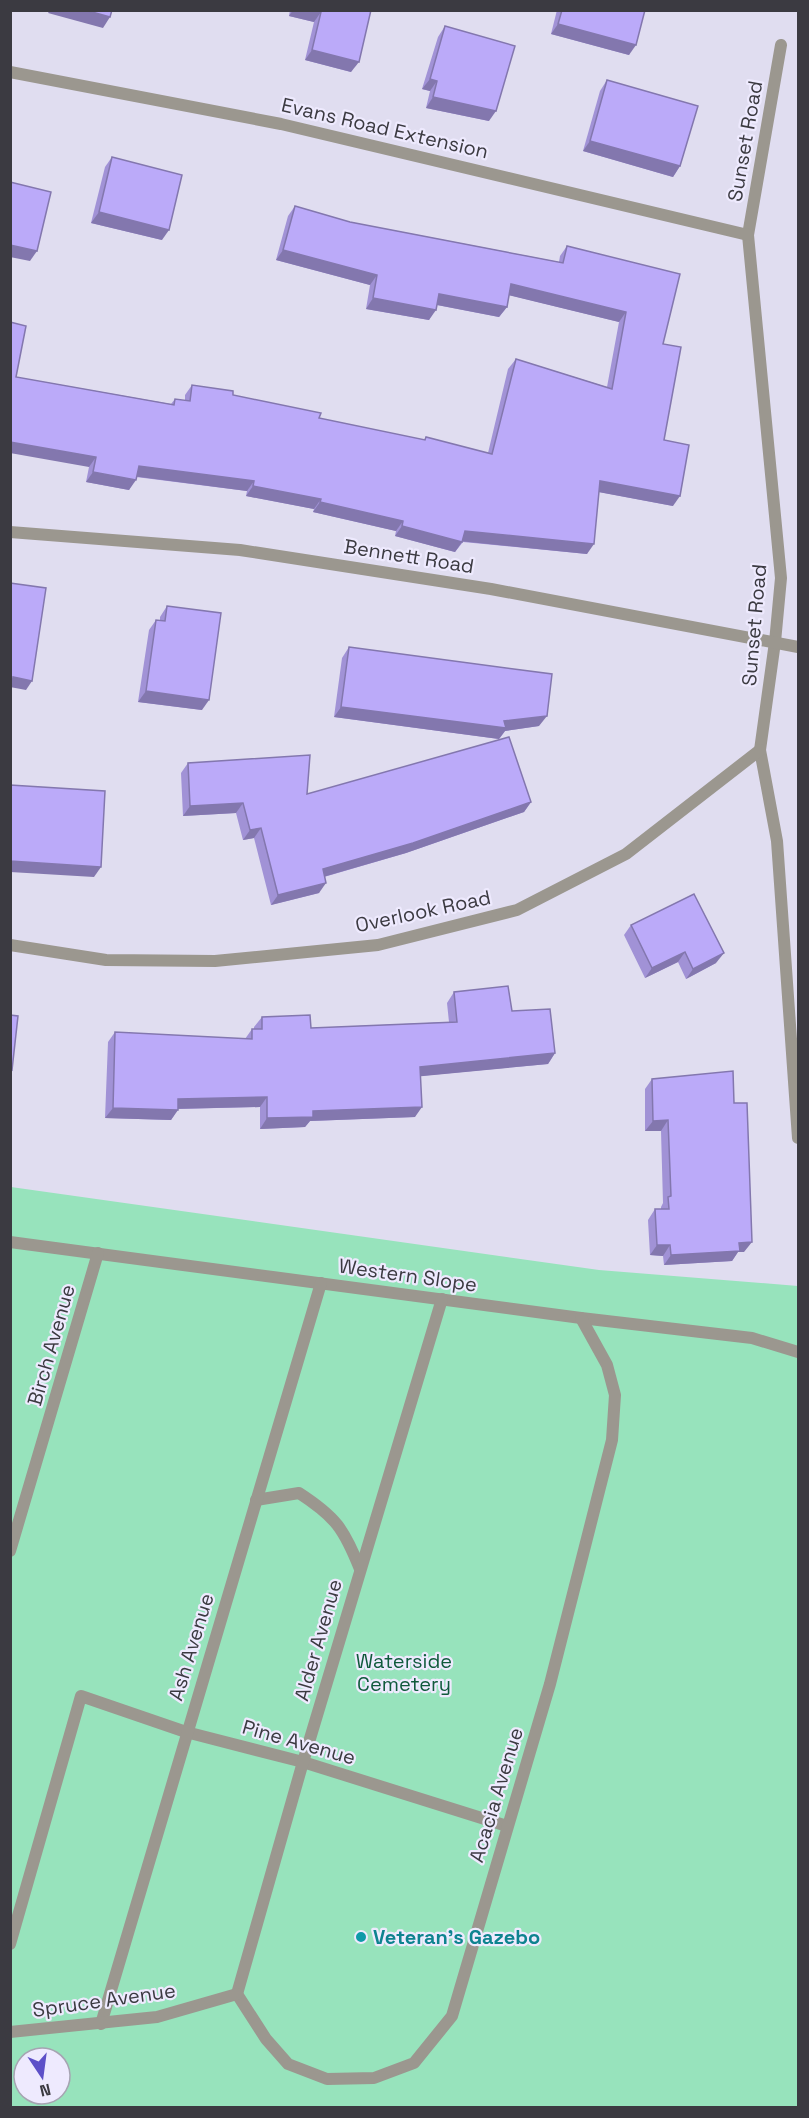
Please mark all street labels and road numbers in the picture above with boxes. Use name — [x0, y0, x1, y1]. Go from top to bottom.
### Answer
street label: Sunset Road — [722, 79, 768, 203]
street label: Evans Road Extension — [279, 92, 491, 164]
street label: Bennett Road — [342, 533, 476, 579]
street label: Sunset Road — [736, 563, 772, 687]
street label: Overlook Road — [353, 884, 493, 938]
street label: Western Slope — [337, 1252, 479, 1298]
street label: Birch Avenue — [21, 1281, 81, 1409]
street label: Alder Avenue — [288, 1576, 348, 1704]
street label: Ash Avenue — [162, 1590, 220, 1704]
street label: Pine Avenue — [239, 1713, 359, 1771]
street label: Acacia Avenue — [463, 1724, 529, 1866]
street label: Spruce Avenue — [31, 1977, 177, 2023]

